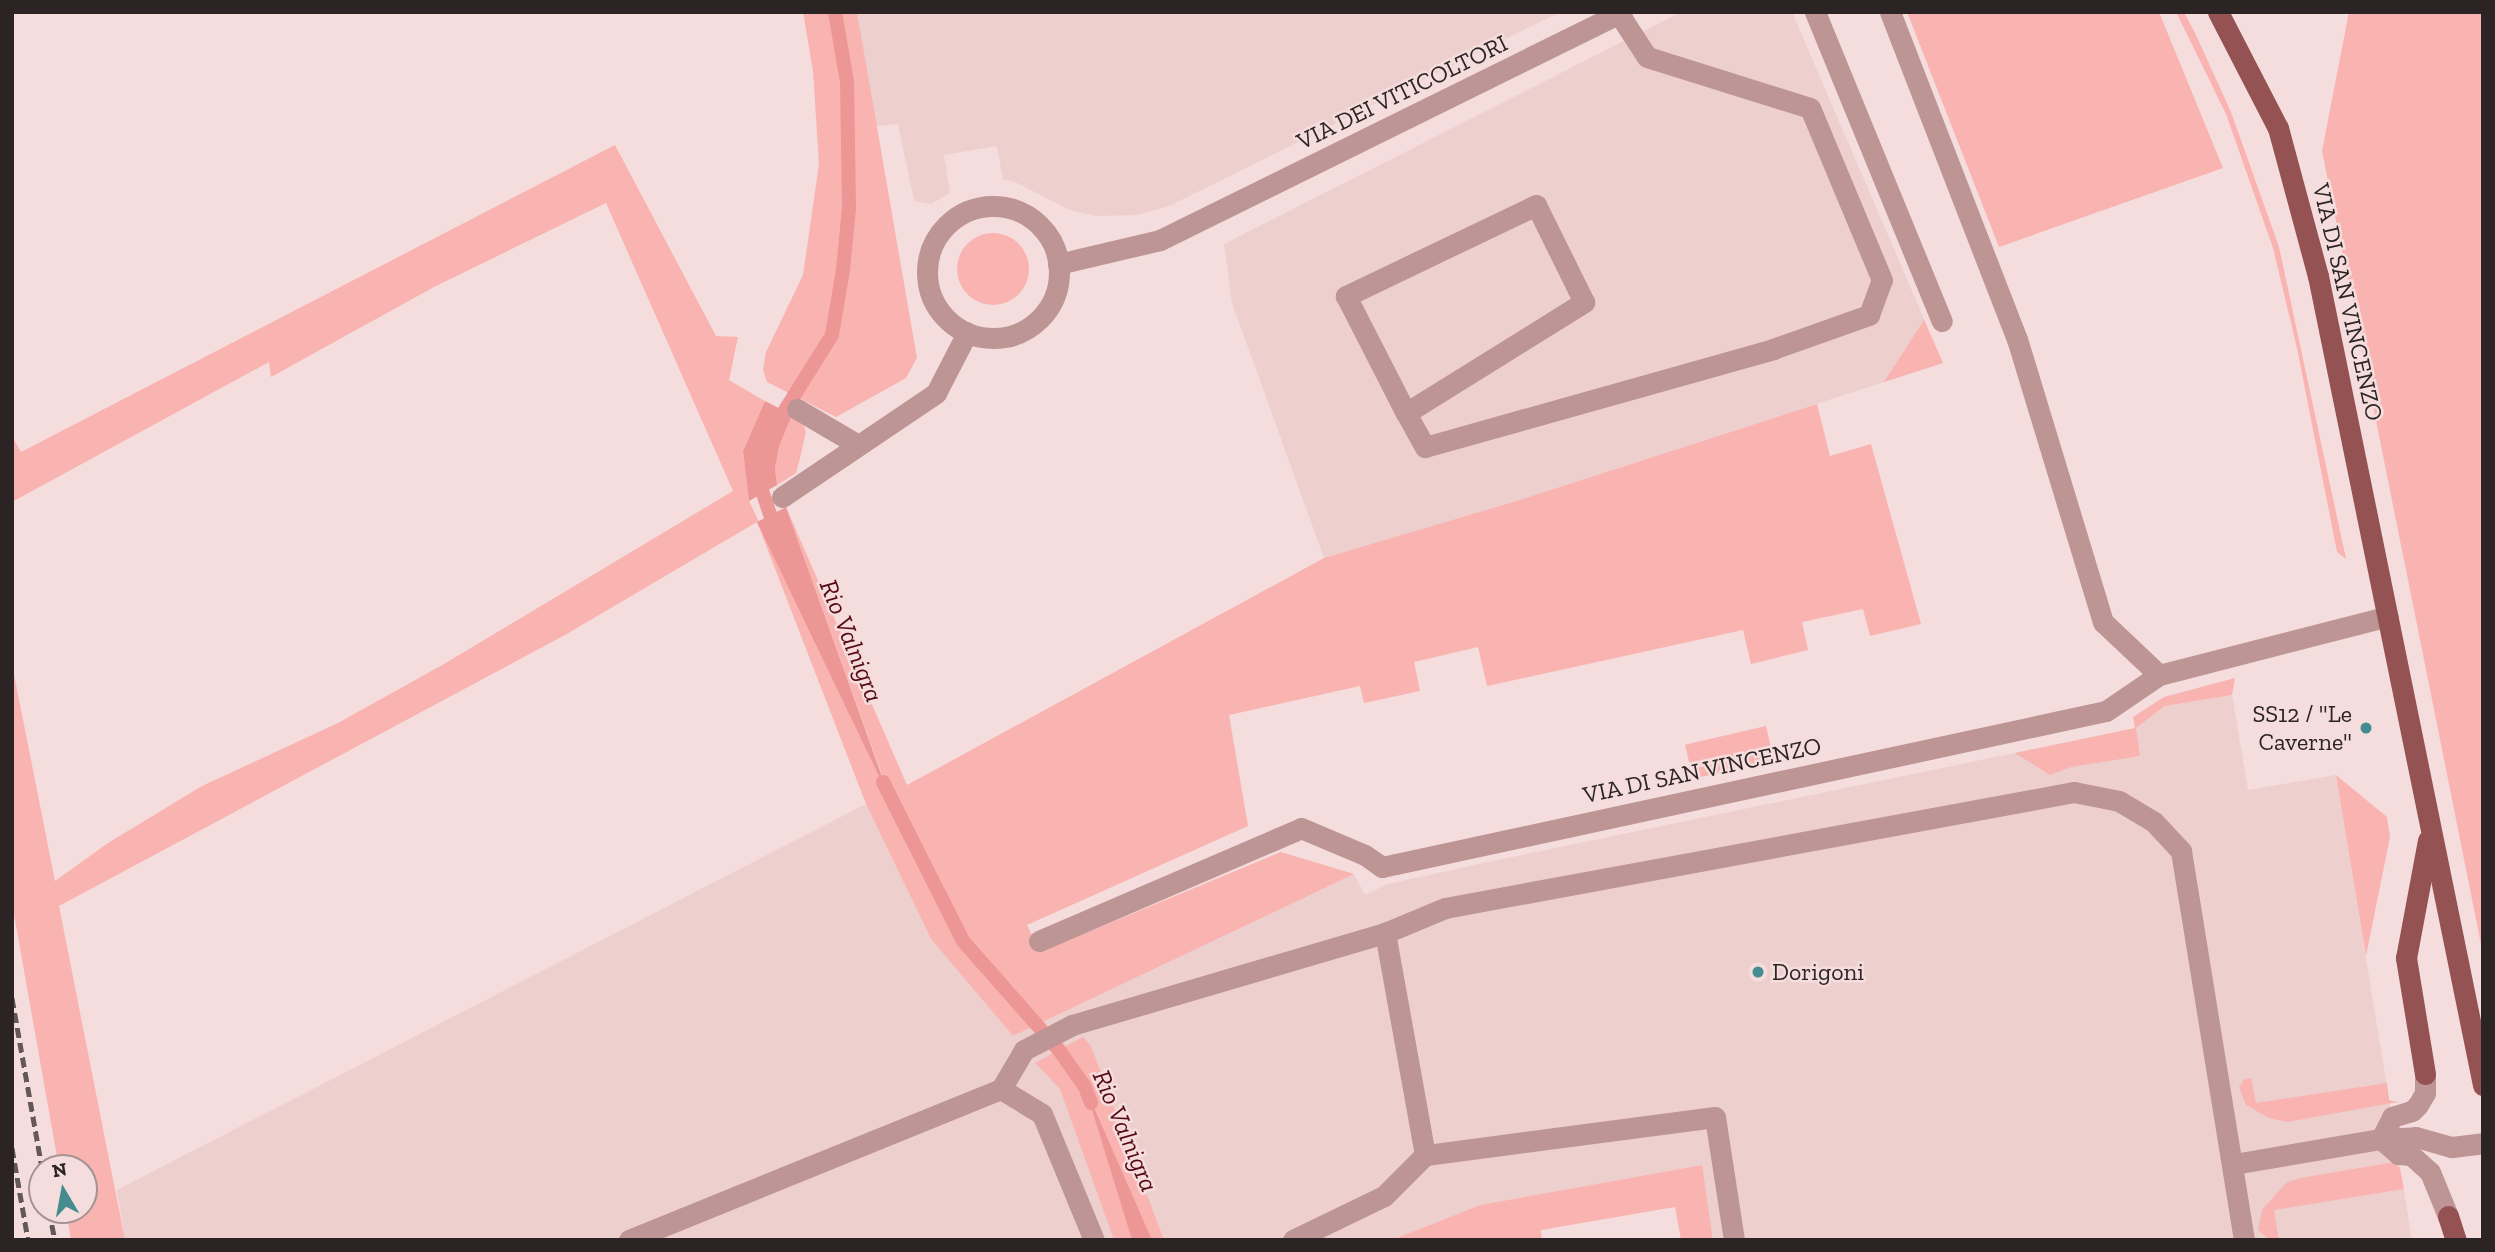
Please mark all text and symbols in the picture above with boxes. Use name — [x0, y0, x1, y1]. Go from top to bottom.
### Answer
street label: VIA DEI VITICOLTORI — [1291, 28, 1513, 156]
street label: VIA DI SAN VINCENZO — [2306, 180, 2390, 424]
water label: Rio Valnigra — [812, 575, 890, 707]
place label: SS12 / "Le Caverne" — [2253, 700, 2352, 756]
marker: SS12 / "Le Caverne" — [2358, 720, 2374, 736]
street label: VIA DI SAN VINCENZO — [1579, 731, 1825, 809]
place label: Dorigoni — [1772, 958, 1864, 986]
marker: Dorigoni — [1750, 964, 1766, 980]
water label: Rio Valnigra — [1085, 1065, 1165, 1197]
north arrow — [28, 1154, 98, 1224]
text: N — [50, 1157, 69, 1182]

